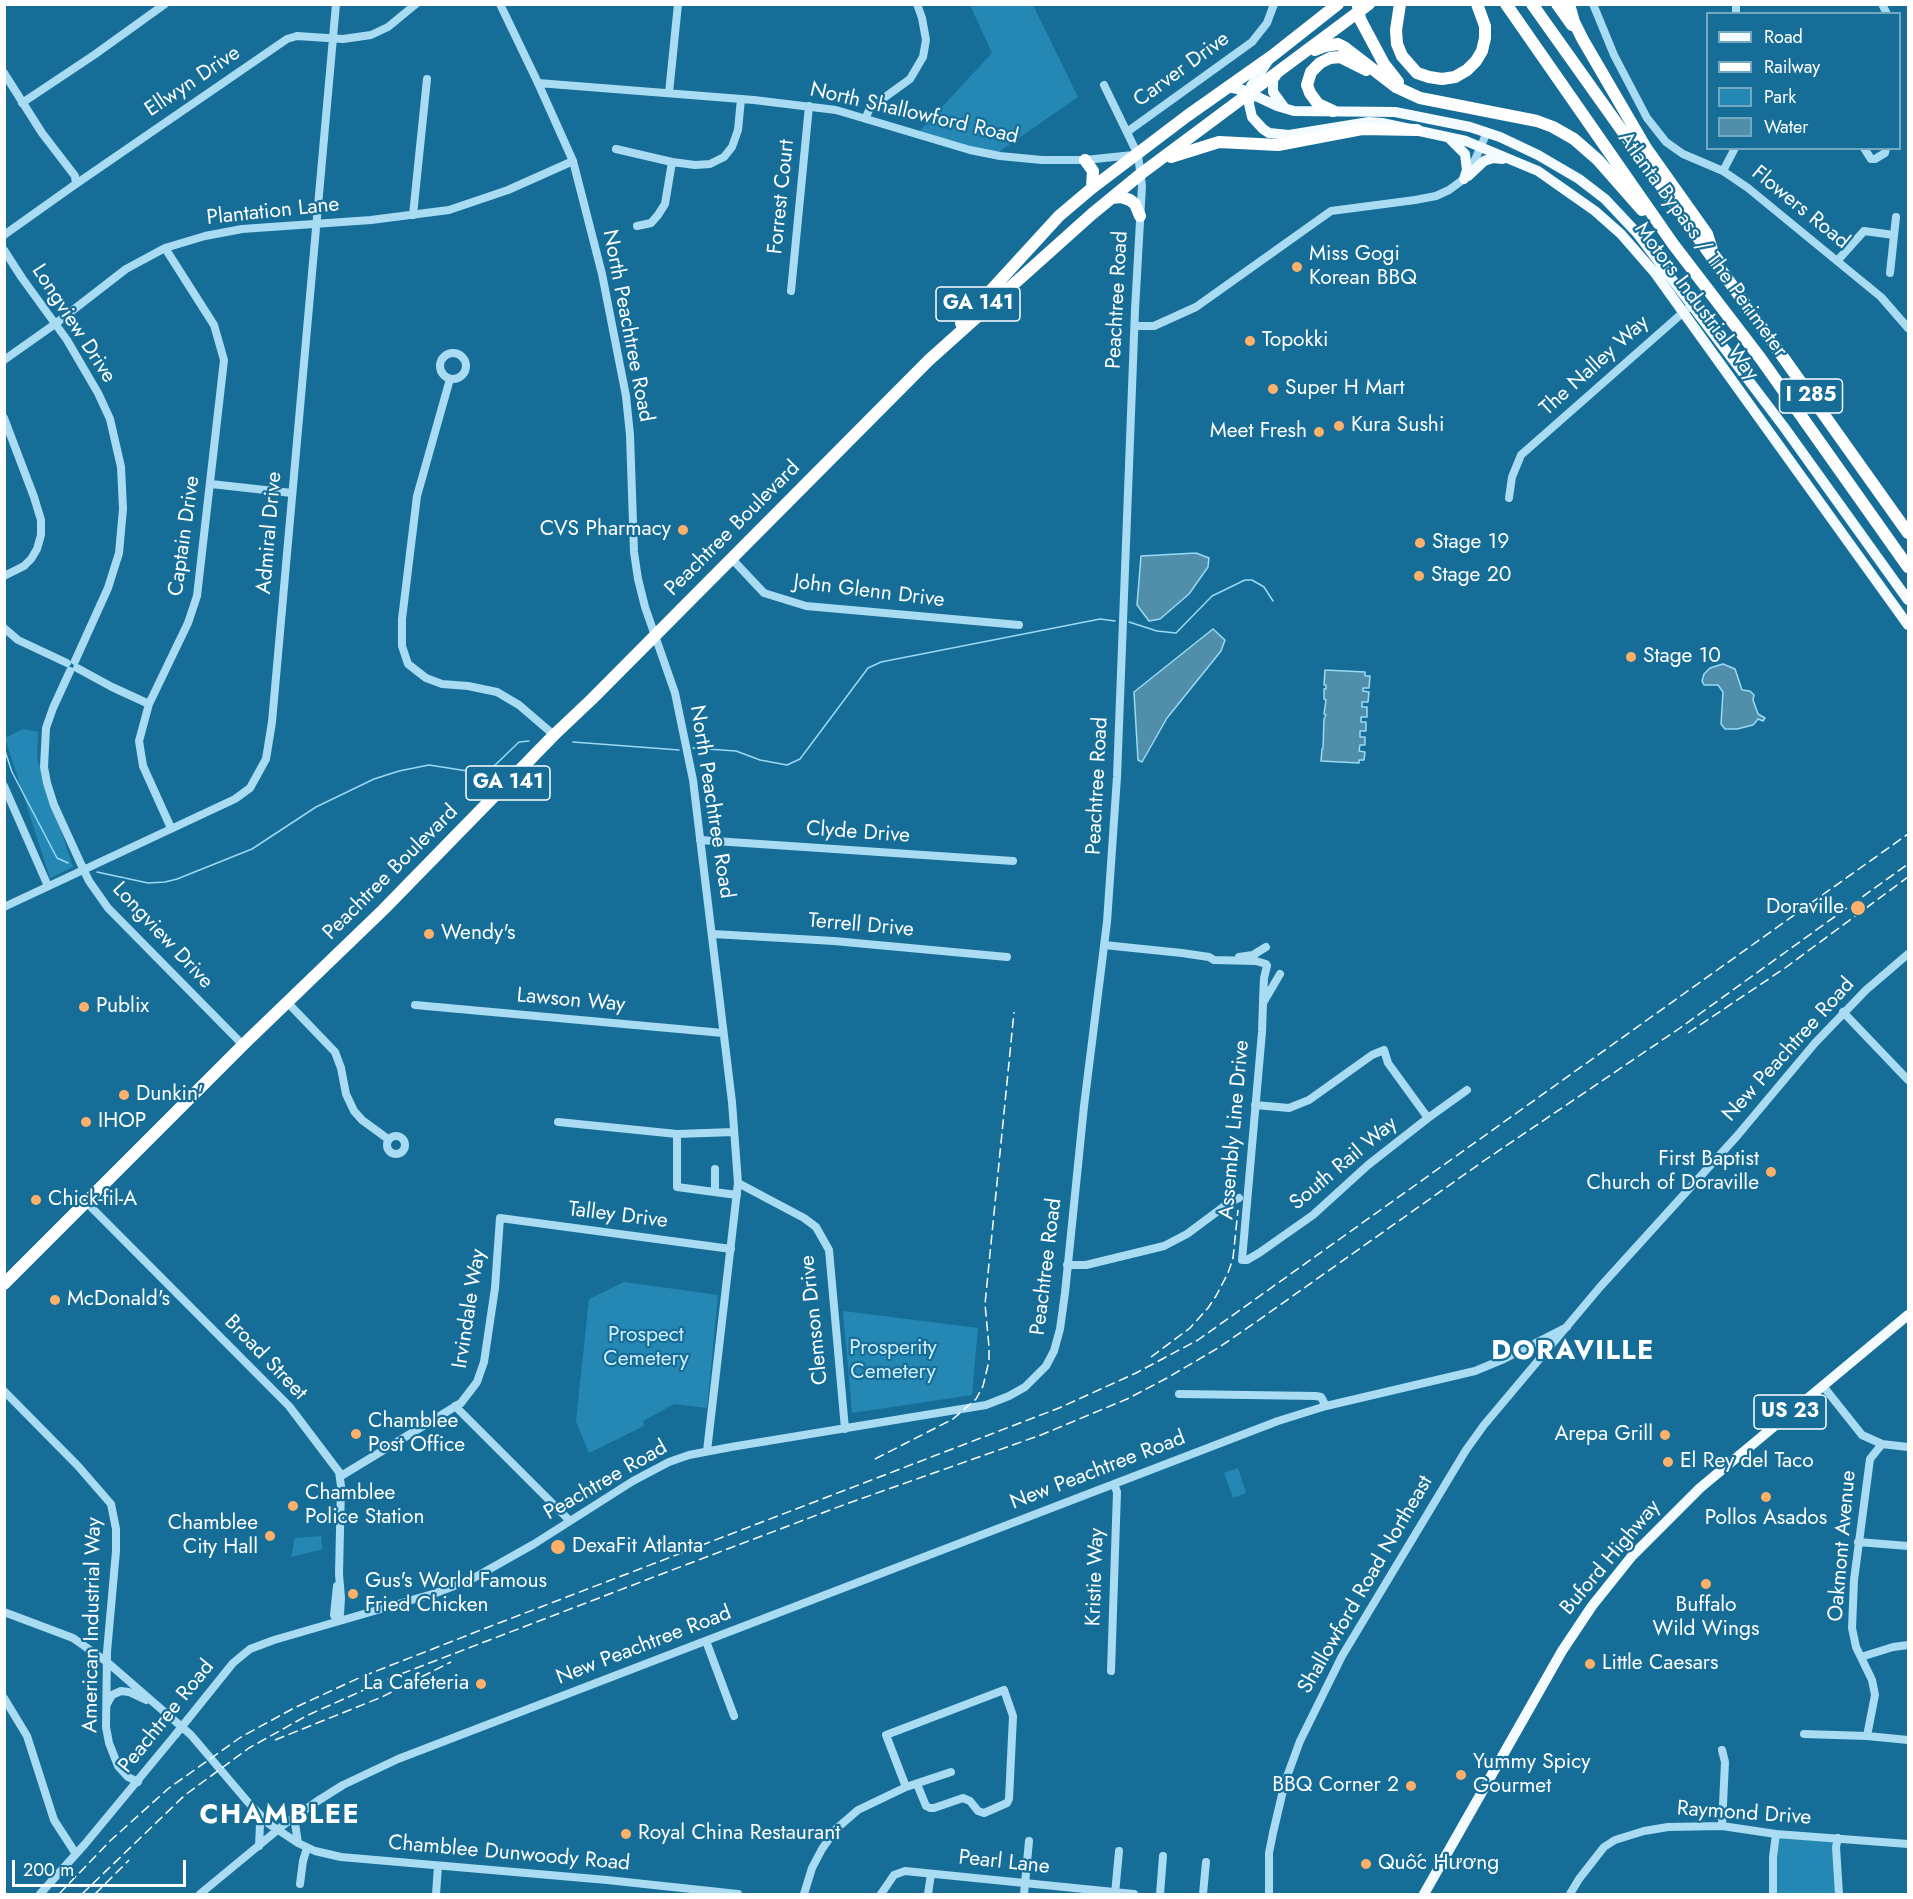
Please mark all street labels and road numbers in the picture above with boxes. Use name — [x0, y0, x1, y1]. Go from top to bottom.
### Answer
street label: Carver Drive — [1129, 27, 1235, 113]
street label: Ellwyn Drive — [141, 41, 245, 123]
street label: North Shallowford Road — [807, 78, 1021, 150]
street label: Atlanta Bypass / The Perimeter — [1612, 127, 1792, 363]
street label: Forrest Court — [763, 138, 801, 256]
street label: Flowers Road — [1746, 161, 1854, 255]
street label: Plantation Lane — [205, 193, 341, 231]
street label: Motors Industrial Way — [1628, 218, 1764, 386]
street label: North Peachtree Road — [596, 228, 658, 424]
street label: Peachtree Road — [1102, 230, 1134, 370]
street label: Longview Drive — [25, 260, 121, 388]
road number: GA 141 — [936, 287, 1020, 321]
street label: The Nalley Way — [1535, 310, 1655, 422]
road number: I 285 — [1780, 379, 1842, 413]
street label: Peachtree Boulevard — [660, 456, 806, 602]
street label: Admiral Drive — [252, 471, 288, 595]
street label: Captain Drive — [164, 474, 206, 598]
street label: John Glenn Drive — [792, 570, 946, 614]
street label: North Peachtree Road — [683, 704, 739, 900]
street label: Peachtree Road — [1082, 716, 1114, 856]
road number: GA 141 — [466, 766, 550, 800]
street label: Peachtree Boulevard — [318, 800, 464, 946]
street label: Clyde Drive — [805, 817, 911, 849]
street label: Longview Drive — [106, 878, 218, 994]
street label: Terrell Drive — [807, 909, 915, 943]
street label: New Peachtree Road — [1718, 973, 1860, 1127]
street label: Lawson Way — [516, 984, 626, 1018]
street label: Assembly Line Drive — [1215, 1039, 1255, 1221]
street label: South Rail Way — [1285, 1112, 1403, 1216]
street label: Talley Drive — [567, 1197, 669, 1235]
street label: Peachtree Road — [1026, 1197, 1068, 1337]
street label: Irvindale Way — [448, 1247, 492, 1371]
street label: Clemson Drive — [796, 1254, 834, 1386]
street label: Broad Street — [218, 1310, 312, 1406]
road number: US 23 — [1754, 1395, 1826, 1429]
street label: New Peachtree Road — [1007, 1426, 1189, 1516]
street label: Peachtree Road — [540, 1436, 672, 1526]
street label: Oakmont Avenue — [1824, 1469, 1862, 1623]
street label: Shallowford Road Northeast — [1293, 1471, 1439, 1699]
street label: Buford Highway — [1556, 1495, 1666, 1621]
street label: American Industrial Way — [79, 1517, 107, 1733]
street label: Kristie Way — [1082, 1527, 1110, 1627]
street label: New Peachtree Road — [553, 1601, 735, 1691]
street label: Peachtree Road — [114, 1655, 220, 1779]
street label: Raymond Drive — [1676, 1797, 1812, 1831]
street label: Chamblee Dunwoody Road — [387, 1831, 631, 1877]
street label: Pearl Lane — [957, 1846, 1051, 1880]

